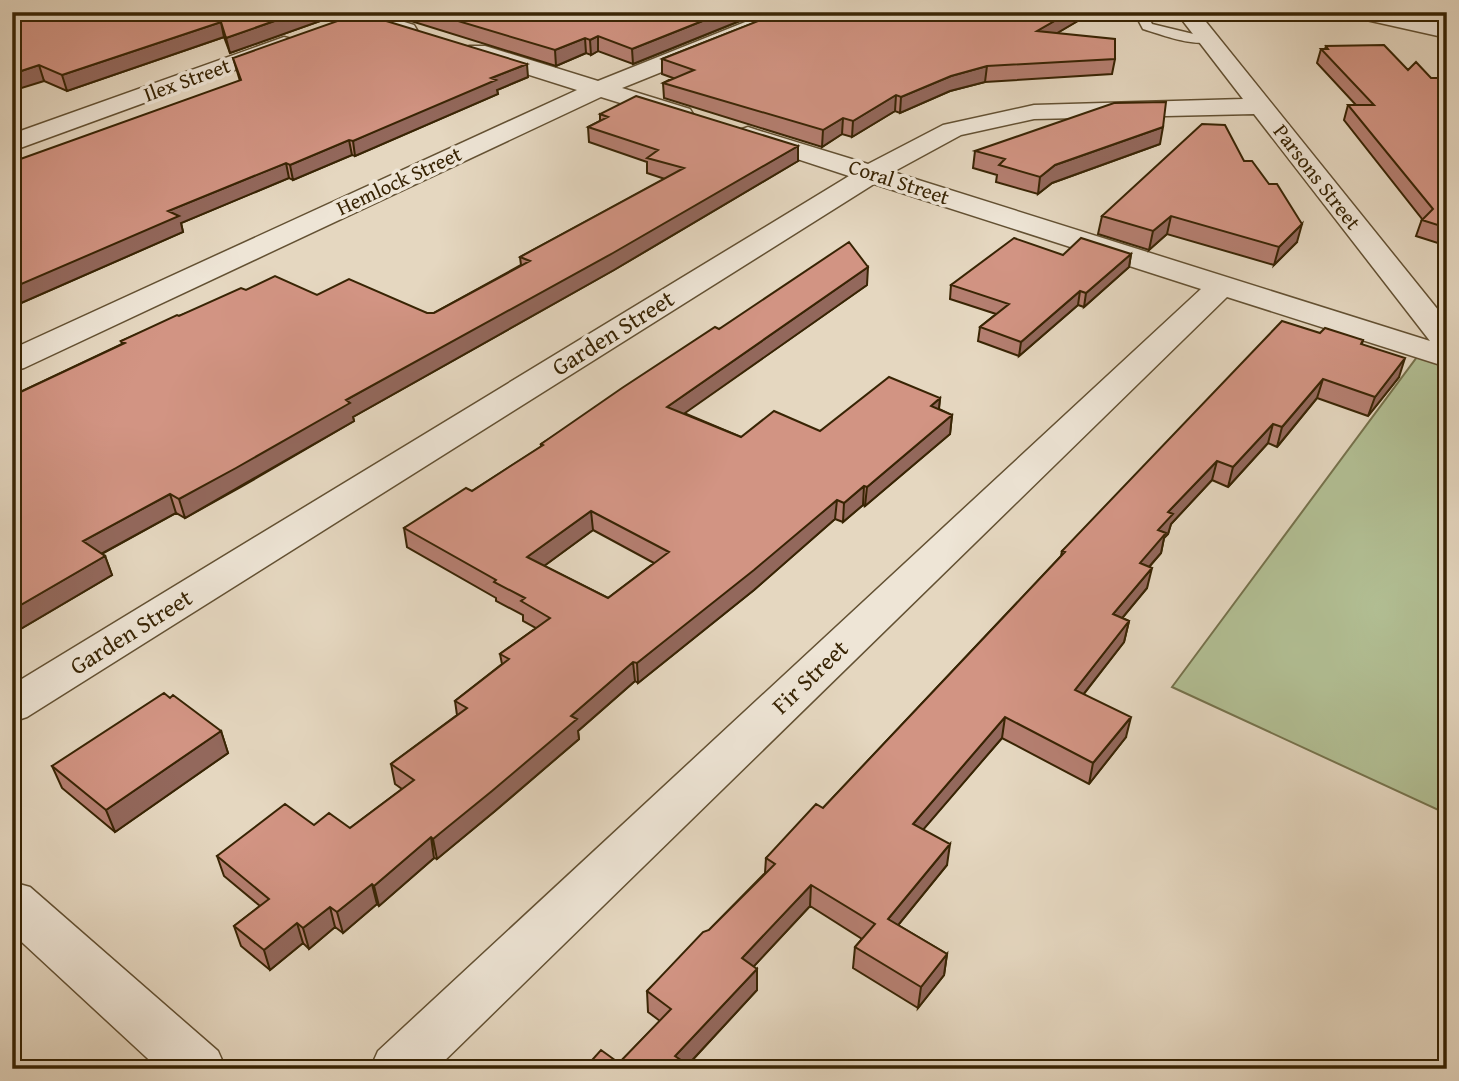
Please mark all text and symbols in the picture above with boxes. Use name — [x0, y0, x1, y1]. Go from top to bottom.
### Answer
street label: Ilex Street — [139, 49, 235, 110]
street label: Parsons Street — [1266, 117, 1369, 237]
street label: Hemlock Street — [331, 138, 467, 223]
street label: Coral Street — [845, 151, 954, 213]
street label: Garden Street — [545, 281, 681, 384]
street label: Garden Street — [63, 580, 199, 683]
street label: Fir Street — [764, 631, 856, 722]

